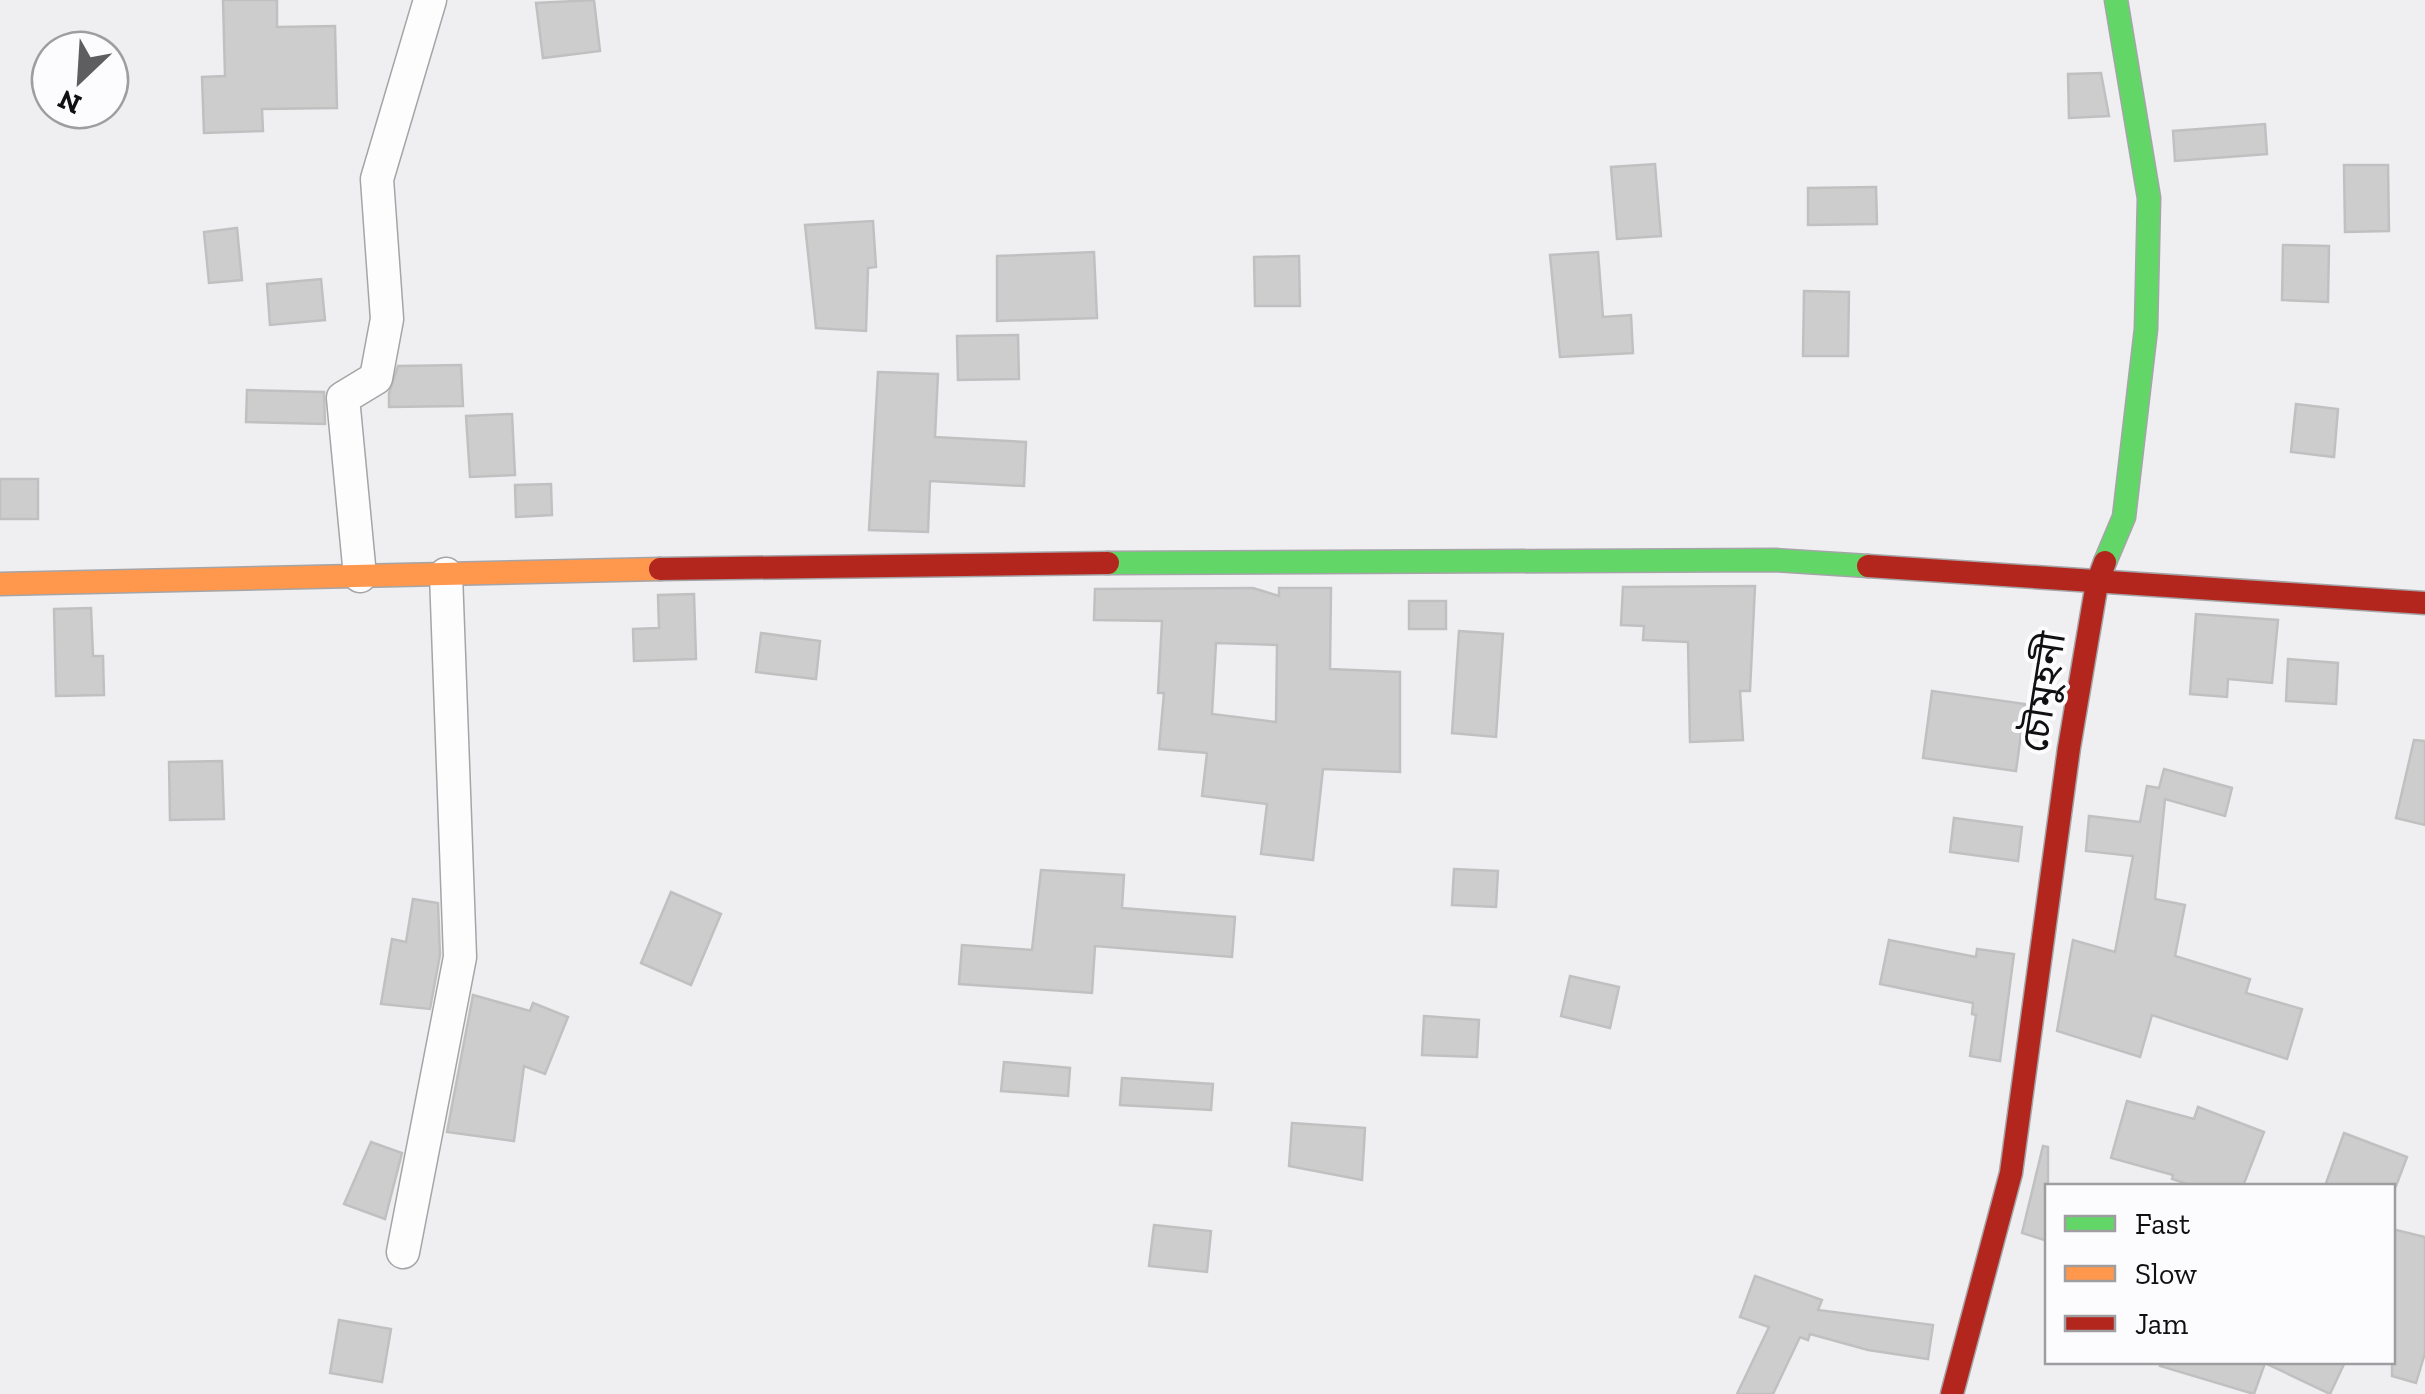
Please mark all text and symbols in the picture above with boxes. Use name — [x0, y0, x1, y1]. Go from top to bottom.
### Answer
north arrow — [30, 30, 130, 130]
text: N — [53, 83, 86, 122]
street label: চৌমুহনী — [2011, 628, 2075, 755]
legend — [2045, 1184, 2395, 1364]
text: Fast — [2135, 1206, 2190, 1242]
text: Slow — [2135, 1256, 2197, 1292]
text: Jam — [2135, 1306, 2188, 1342]

